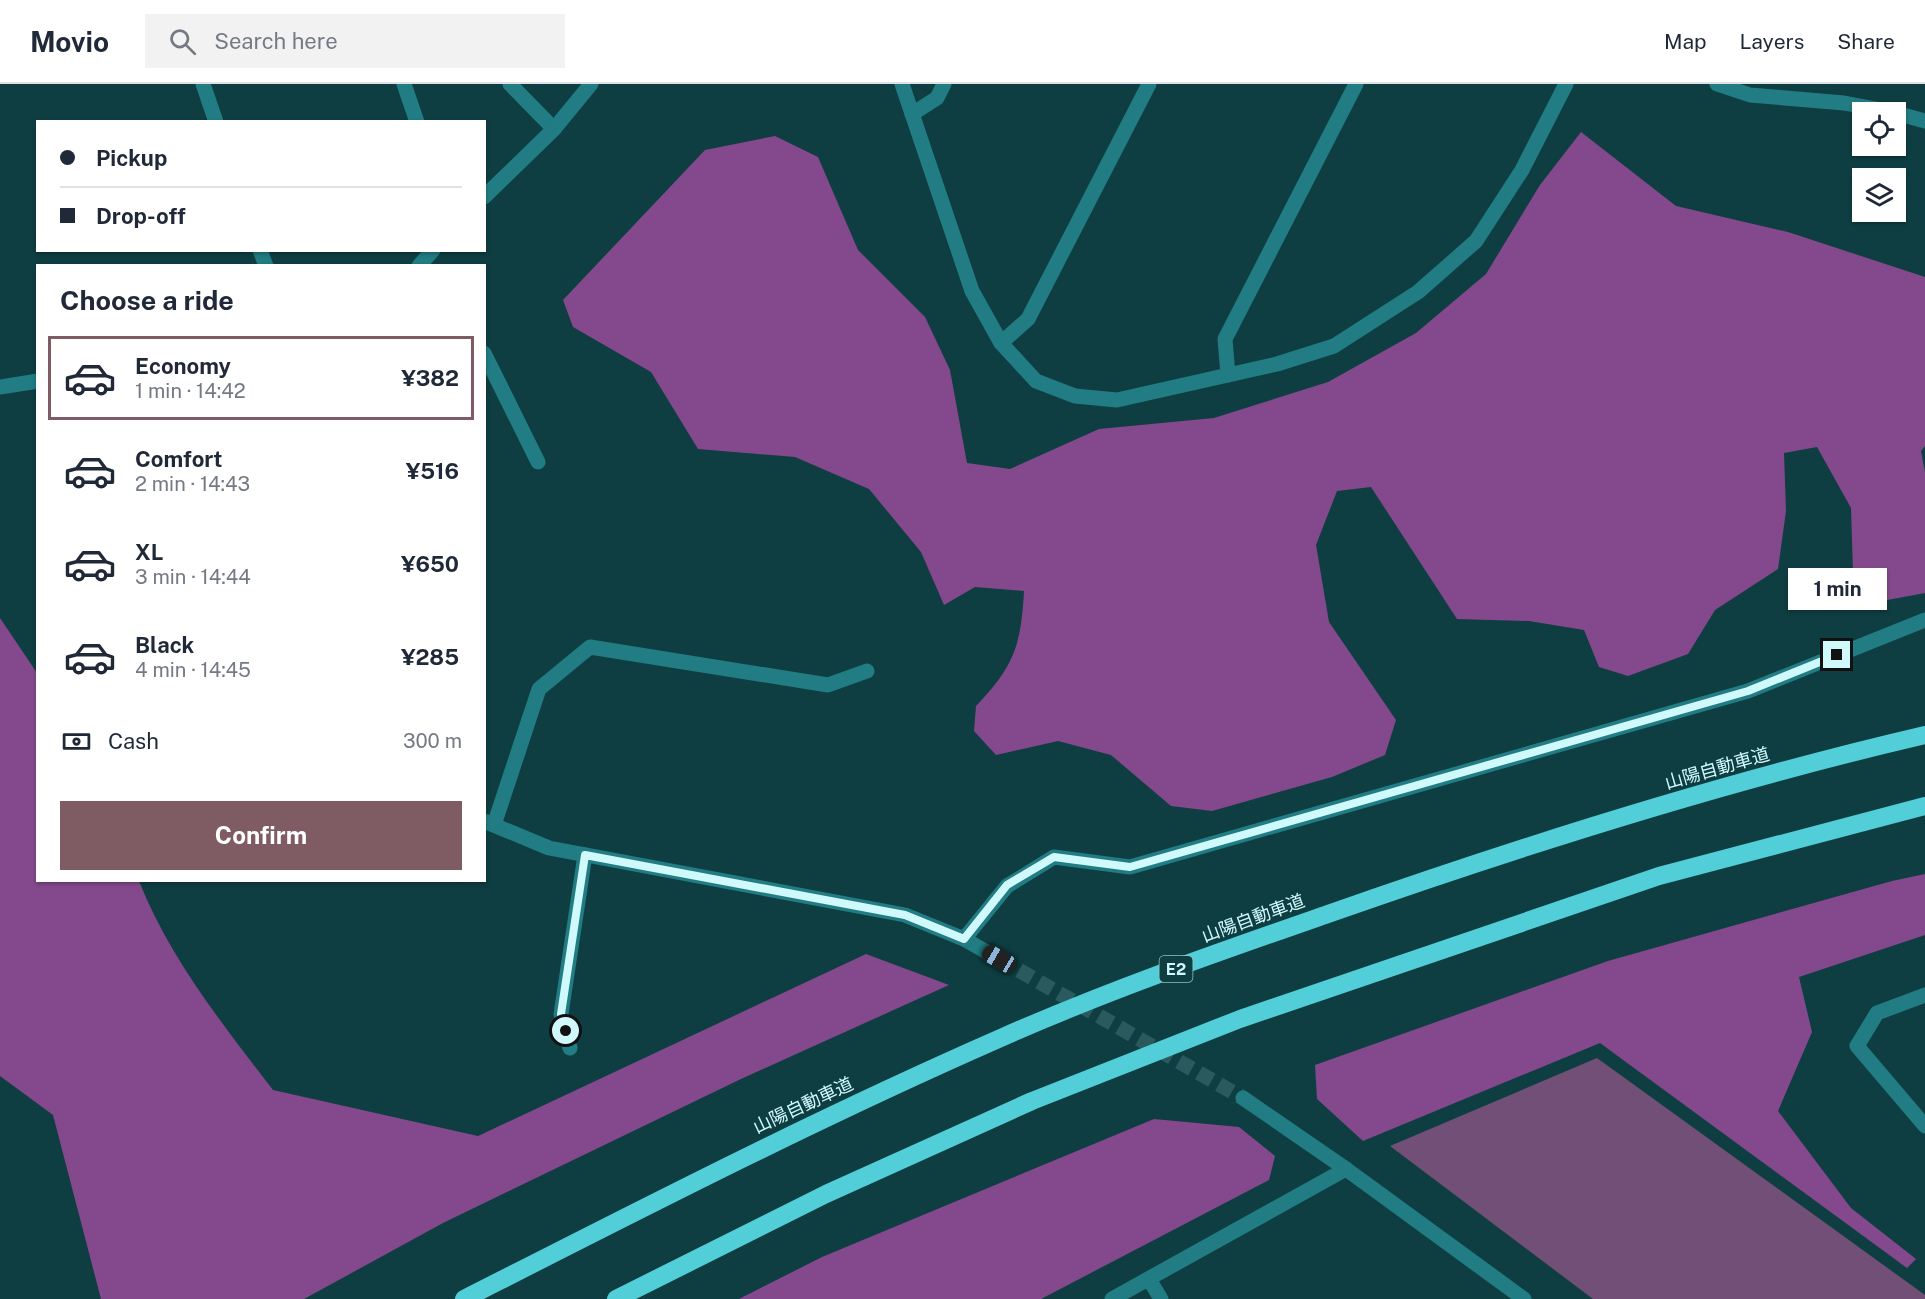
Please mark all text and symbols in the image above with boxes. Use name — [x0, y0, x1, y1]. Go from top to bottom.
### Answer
search box — [145, 14, 565, 68]
text: Movio — [30, 25, 109, 58]
icon: search — [166, 25, 199, 58]
text: Search here — [214, 28, 338, 54]
text: Map — [1664, 29, 1707, 54]
text: Layers — [1740, 29, 1804, 54]
text: Share — [1837, 29, 1895, 54]
map controls — [1852, 102, 1906, 222]
button: locate — [1852, 102, 1906, 156]
text: Pickup — [96, 145, 167, 171]
button: layers — [1852, 168, 1906, 222]
text: Drop-off — [96, 203, 186, 229]
text: Choose a ride — [60, 284, 234, 316]
icon: car — [63, 351, 117, 405]
text: Economy — [135, 353, 231, 379]
text: ¥382 — [401, 365, 459, 391]
text: 1 min · 14:42 — [135, 379, 246, 403]
icon: car — [63, 444, 117, 498]
text: Comfort — [135, 446, 222, 472]
text: ¥516 — [406, 458, 459, 484]
text: 2 min · 14:43 — [135, 472, 250, 496]
icon: car — [63, 537, 117, 591]
text: XL — [135, 539, 163, 565]
text: ¥650 — [401, 551, 459, 577]
text: 3 min · 14:44 — [135, 565, 251, 589]
callout: 1 min — [1788, 568, 1886, 610]
text: 1 min — [1813, 577, 1862, 601]
icon: car — [63, 630, 117, 684]
text: Black — [135, 632, 194, 658]
route end — [1823, 641, 1850, 668]
text: ¥285 — [401, 644, 459, 670]
text: 4 min · 14:45 — [135, 658, 251, 682]
icon: cash — [60, 725, 93, 758]
text: Cash — [108, 728, 159, 754]
text: 300 m — [403, 729, 462, 753]
street label: 山陽自動車道 — [1662, 743, 1772, 793]
button: Confirm — [60, 801, 462, 870]
street label: 山陽自動車道 — [1199, 890, 1307, 946]
car — [979, 942, 1019, 976]
road number: E2 — [1160, 956, 1192, 982]
route start — [552, 1017, 579, 1044]
street label: 山陽自動車道 — [750, 1073, 856, 1137]

